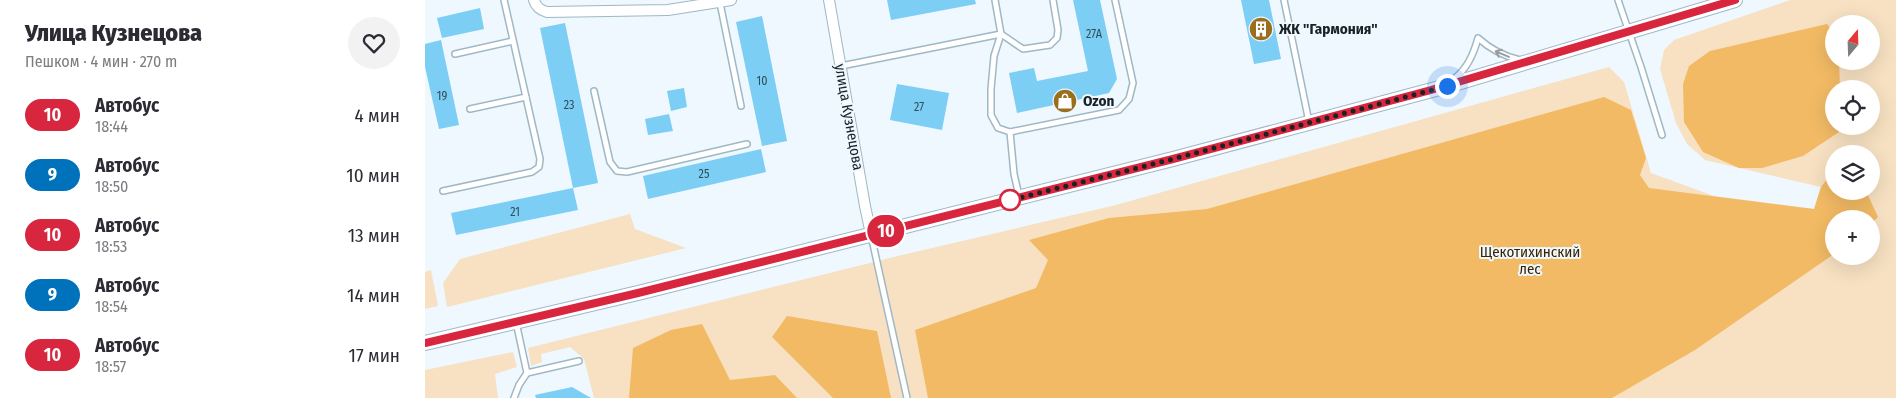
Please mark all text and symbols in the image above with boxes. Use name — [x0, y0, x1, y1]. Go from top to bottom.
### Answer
north arrow — [1825, 15, 1880, 70]
map controls — [1825, 15, 1880, 265]
building icon: ЖК "Гармония" — [1248, 16, 1274, 42]
button: heart — [348, 17, 400, 69]
text: Улица Кузнецова — [25, 19, 202, 47]
place label: ЖК "Гармония" — [1278, 20, 1378, 38]
house number: 27А — [1086, 27, 1103, 41]
one-way arrow — [1495, 48, 1510, 58]
text: Пешком · 4 мин · 270 m — [25, 52, 177, 71]
street label: улица Кузнецова — [831, 62, 867, 172]
house number: 10 — [757, 74, 767, 88]
your location — [1435, 74, 1460, 99]
button: locate — [1825, 80, 1880, 135]
shop icon: Ozon — [1052, 88, 1078, 114]
house number: 19 — [437, 89, 447, 103]
place label: Ozon — [1083, 92, 1114, 110]
text: Автобус — [95, 94, 159, 117]
house number: 23 — [564, 98, 574, 112]
house number: 27 — [914, 100, 924, 114]
text: 10 — [44, 104, 61, 126]
text: 4 мин — [354, 104, 400, 127]
text: 18:44 — [95, 117, 128, 136]
button: layers — [1825, 145, 1880, 200]
text: Автобус — [95, 154, 159, 177]
text: 9 — [48, 164, 57, 186]
text: 10 мин — [346, 164, 400, 187]
house number: 25 — [699, 167, 710, 181]
text: 18:50 — [95, 177, 128, 196]
unlabelled marker — [999, 189, 1021, 211]
house number: 21 — [510, 205, 520, 219]
button: + — [1825, 210, 1880, 265]
text: Автобус — [95, 214, 159, 237]
line badge: 10 — [863, 215, 909, 247]
text: 10 — [877, 220, 895, 242]
text: 10 — [44, 224, 61, 246]
text: 13 мин — [348, 224, 400, 247]
text: 18:53 — [95, 237, 127, 256]
park label: Щекотихинский лес — [1480, 243, 1580, 278]
text: Автобус — [95, 274, 159, 297]
text: 9 — [48, 284, 57, 306]
text: 14 мин — [347, 284, 400, 307]
text: 18:54 — [95, 297, 128, 316]
text: Автобус — [95, 334, 159, 357]
text: 10 — [44, 344, 61, 366]
text: 17 мин — [349, 344, 400, 367]
text: 18:57 — [95, 357, 126, 376]

